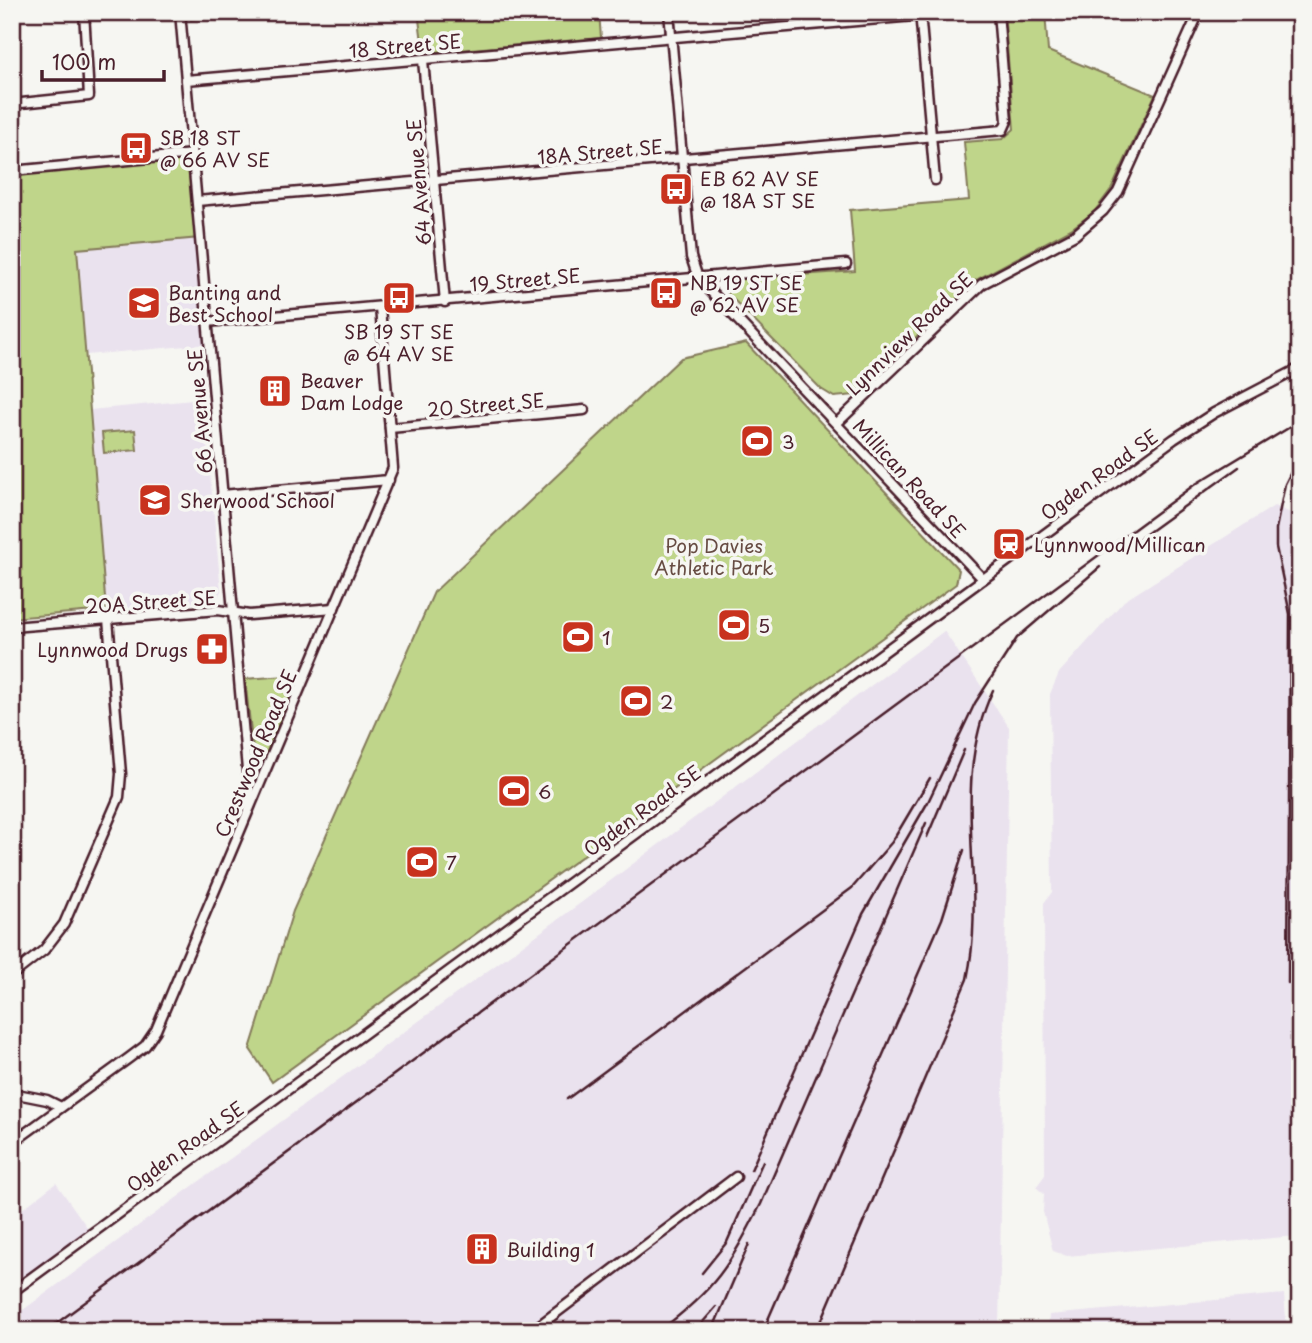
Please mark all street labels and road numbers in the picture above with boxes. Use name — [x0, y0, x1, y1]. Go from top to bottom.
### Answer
street label: 18 Street SE — [347, 26, 463, 64]
street label: 64 Avenue SE — [398, 117, 438, 247]
street label: 18A Street SE — [536, 132, 664, 170]
street label: 19 Street SE — [468, 260, 582, 298]
street label: Lynnview Road SE — [839, 265, 979, 401]
street label: 66 Avenue SE — [180, 347, 218, 475]
street label: 20 Street SE — [426, 385, 546, 423]
street label: Millican Road SE — [847, 412, 973, 544]
street label: Ogden Road SE — [1034, 422, 1164, 526]
street label: 20A Street SE — [84, 582, 218, 620]
street label: Crestwood Road SE — [207, 665, 303, 841]
street label: Ogden Road SE — [577, 758, 707, 862]
street label: Ogden Road SE — [120, 1094, 250, 1198]

